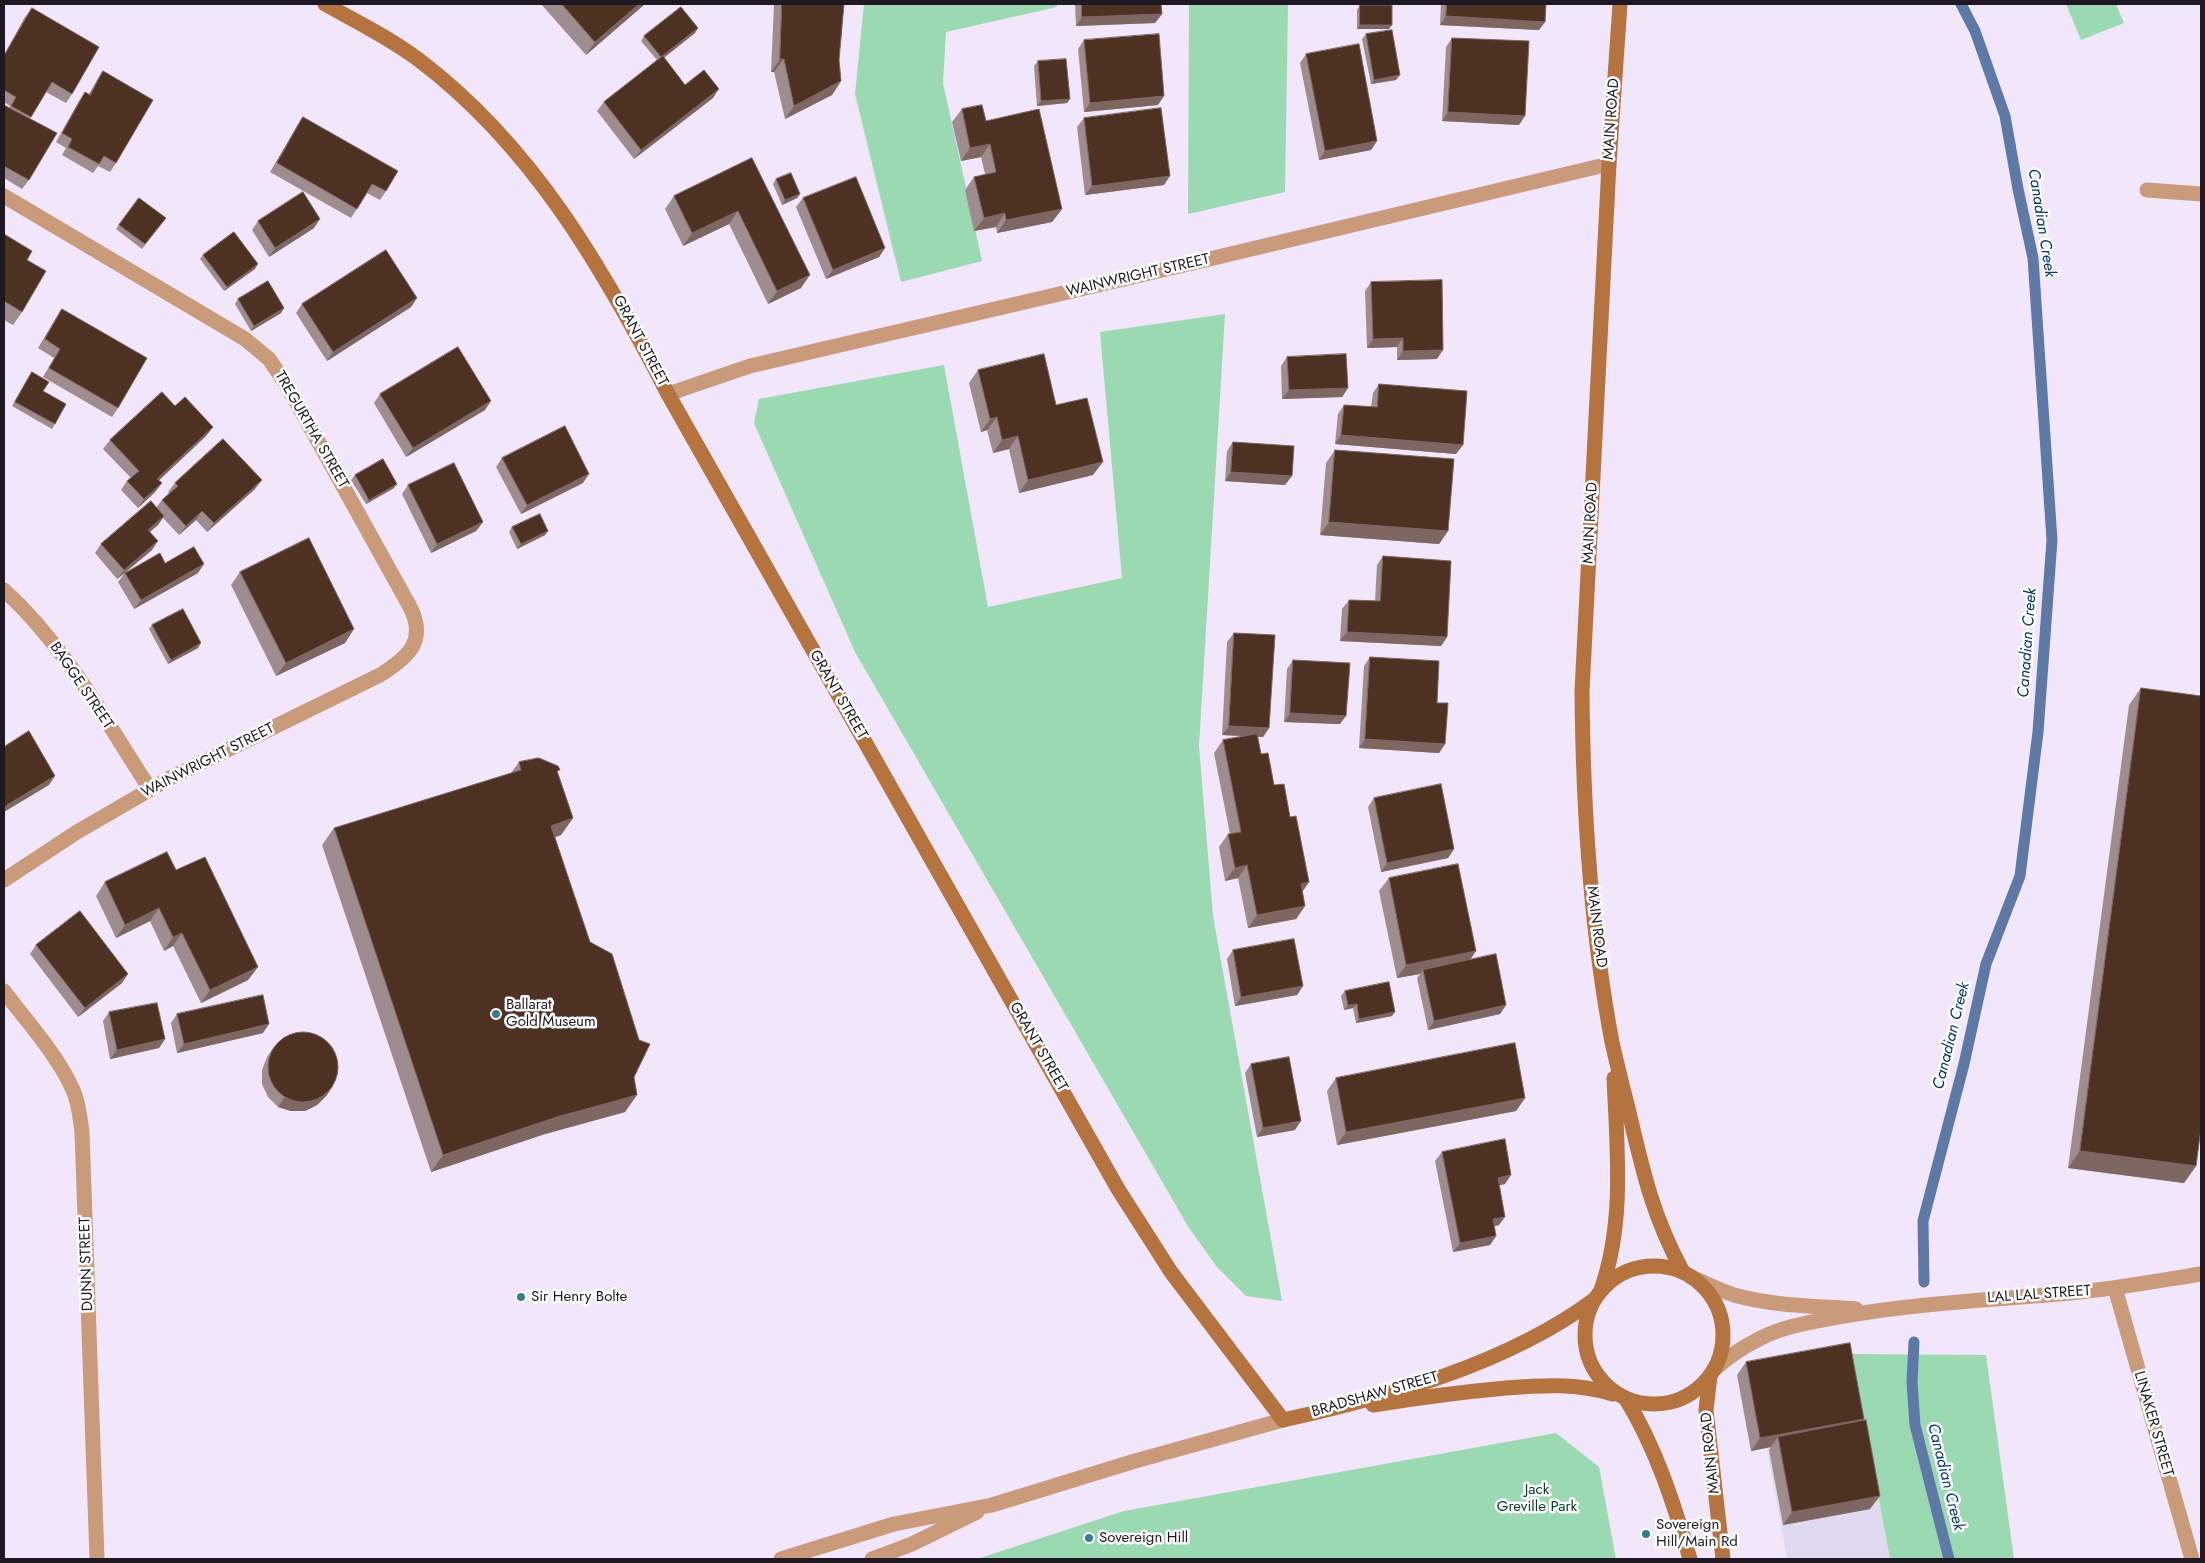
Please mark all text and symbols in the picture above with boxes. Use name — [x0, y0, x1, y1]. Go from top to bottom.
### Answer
street label: MAIN ROAD — [1600, 78, 1624, 160]
water label: Canadian Creek — [2023, 167, 2059, 279]
street label: WAINWRIGHT STREET — [1065, 251, 1211, 301]
street label: GRANT STREET — [609, 293, 671, 389]
street label: TREGURTHA STREET — [270, 368, 352, 492]
street label: MAIN ROAD — [1580, 482, 1602, 564]
water label: Canadian Creek — [2015, 588, 2041, 698]
street label: BAGGE STREET — [45, 639, 117, 733]
street label: GRANT STREET — [805, 647, 871, 743]
street label: WAINWRIGHT STREET — [139, 720, 277, 802]
street label: MAIN ROAD — [1582, 885, 1610, 969]
water label: Canadian Creek — [1929, 980, 1975, 1092]
place label: Ballarat Gold Museum — [506, 996, 596, 1031]
street label: GRANT STREET — [1005, 999, 1071, 1095]
marker: Ballarat Gold Museum — [490, 1008, 502, 1020]
street label: DUNN STREET — [76, 1217, 98, 1311]
street label: LAL LAL STREET — [1987, 1282, 2091, 1308]
place label: Sir Henry Bolte — [531, 1288, 627, 1306]
marker: Sir Henry Bolte — [515, 1291, 527, 1303]
street label: BRADSHAW STREET — [1310, 1368, 1440, 1422]
street label: LINAKER STREET — [2129, 1369, 2177, 1479]
street label: MAIN ROAD — [1698, 1411, 1724, 1495]
water label: Canadian Creek — [1922, 1421, 1968, 1533]
park label: Jack Greville Park — [1497, 1481, 1577, 1516]
place label: Sovereign Hill/Main Rd — [1656, 1516, 1738, 1551]
marker: Sovereign Hill/Main Rd — [1640, 1528, 1652, 1540]
place label: Sovereign Hill — [1099, 1529, 1188, 1547]
marker: Sovereign Hill — [1083, 1532, 1095, 1544]

